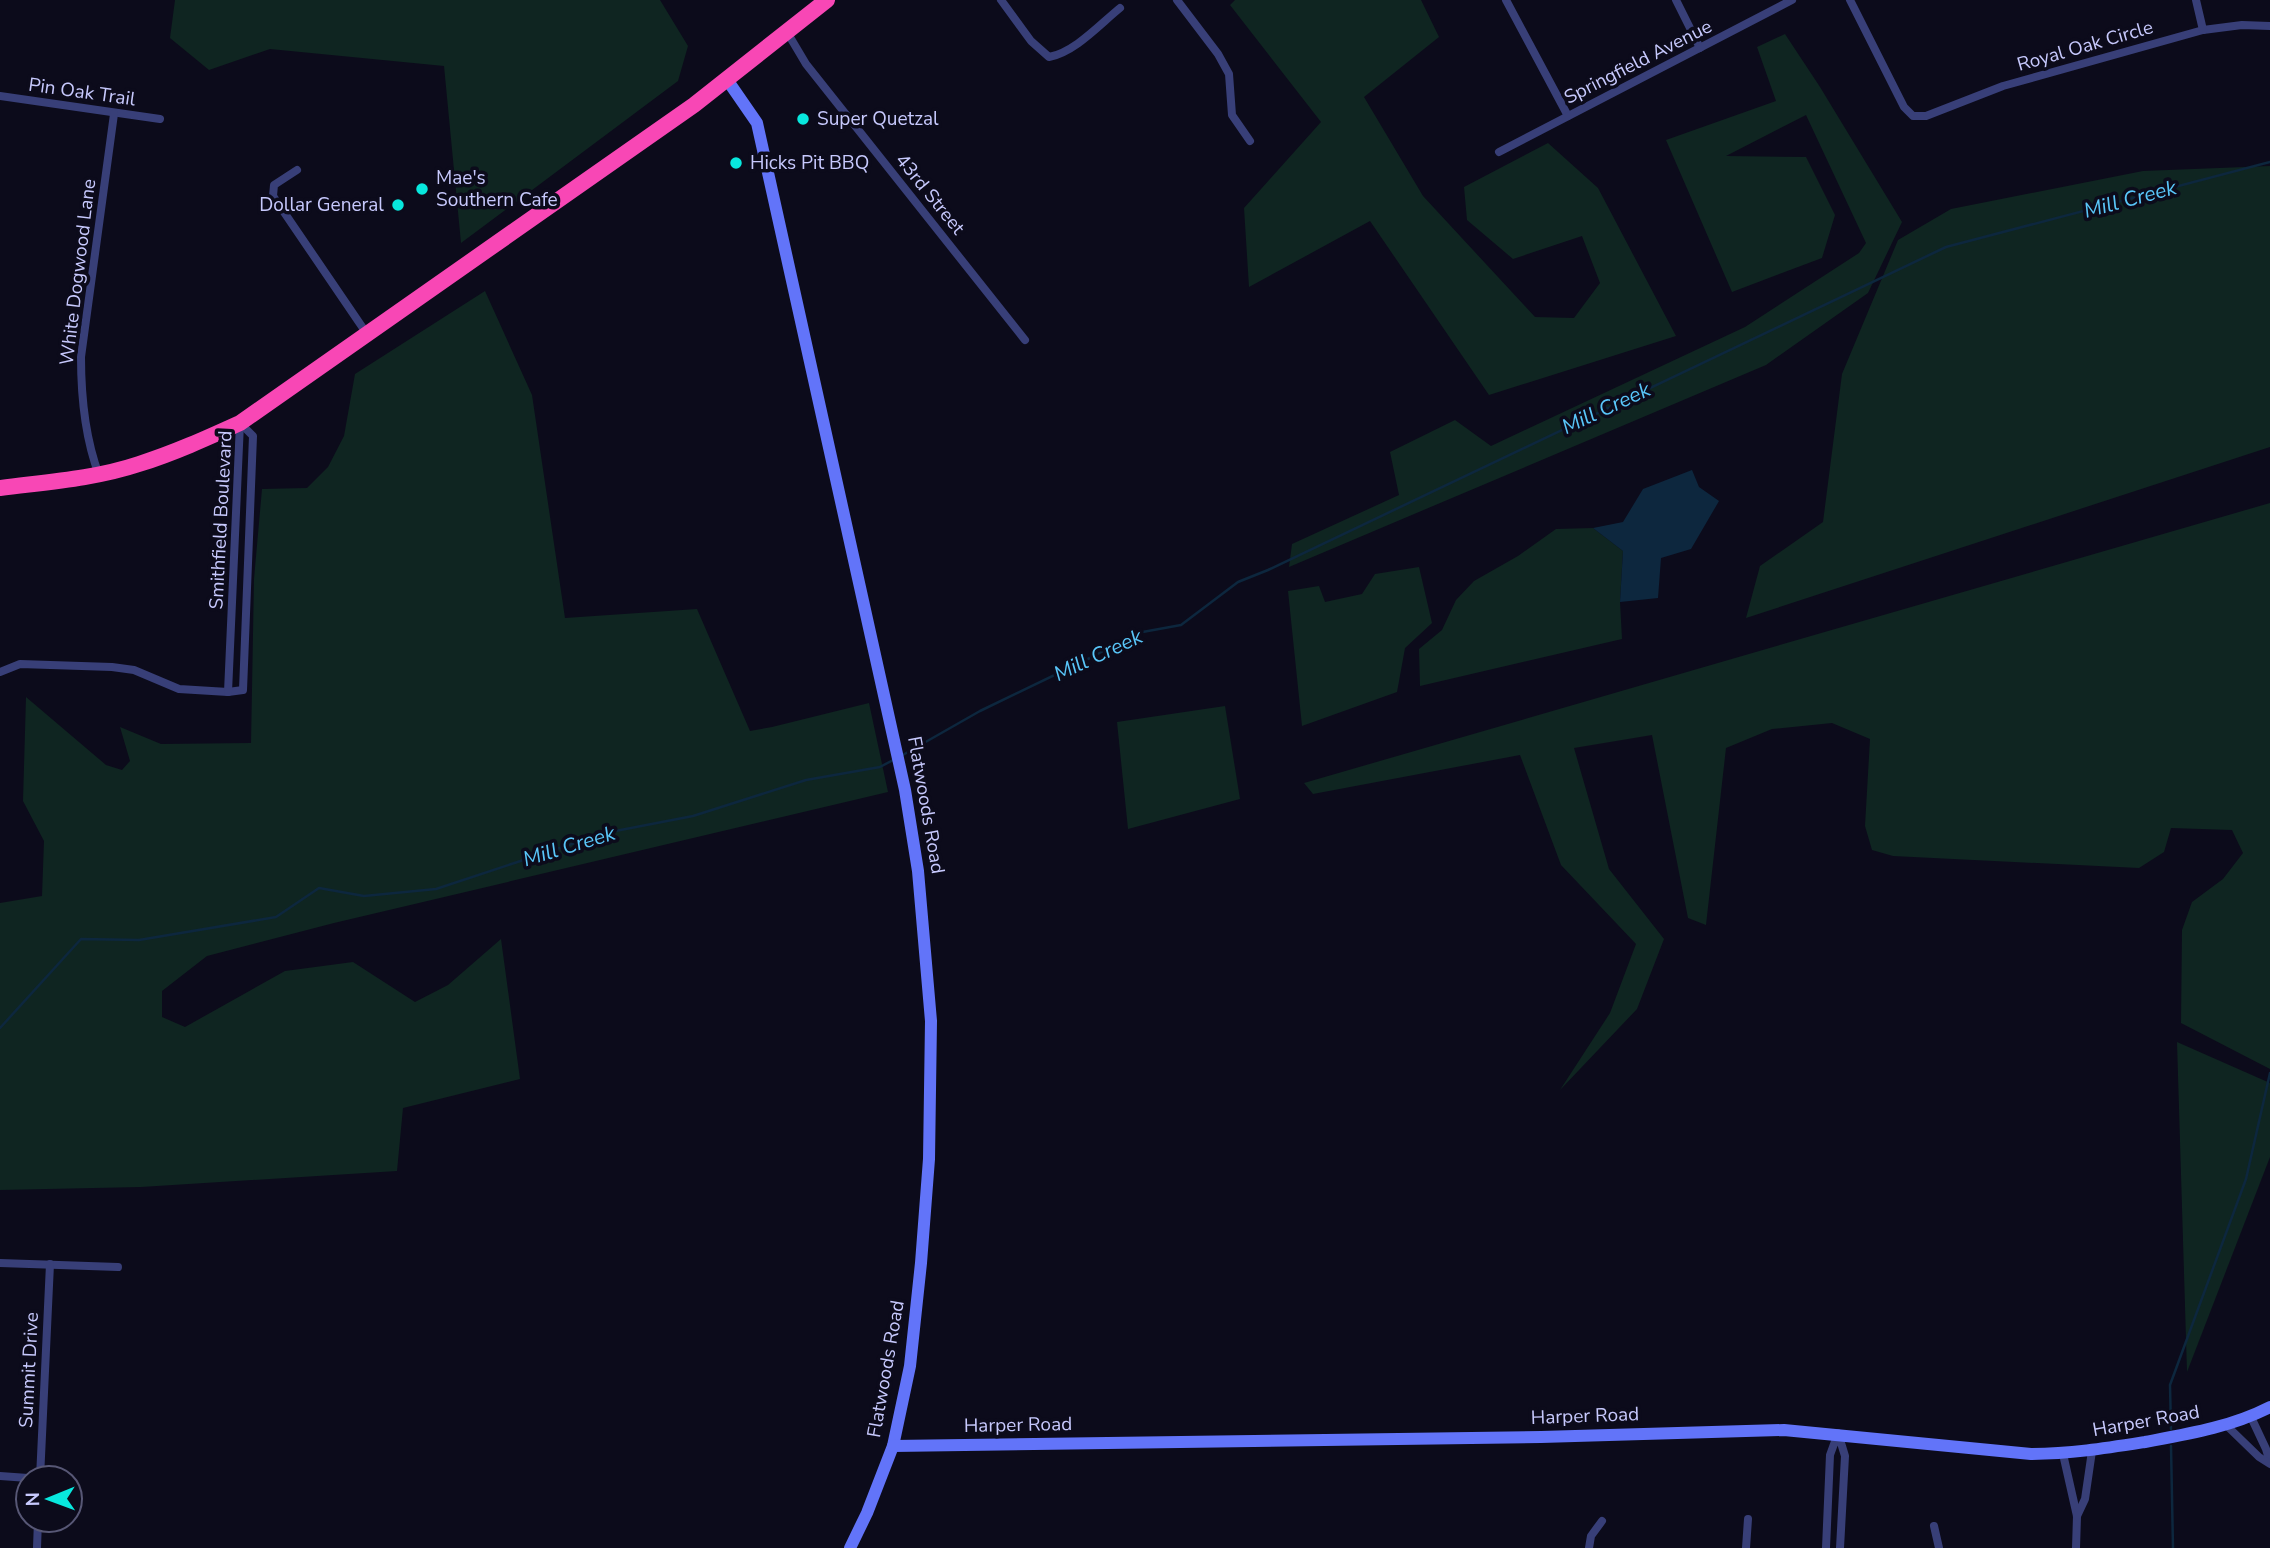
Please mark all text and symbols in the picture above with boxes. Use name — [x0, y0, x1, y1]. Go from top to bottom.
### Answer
street label: Springfield Avenue — [1560, 13, 1716, 111]
street label: Royal Oak Circle — [2014, 14, 2156, 78]
street label: Pin Oak Trail — [27, 72, 138, 112]
place label: Super Quetzal — [817, 106, 939, 132]
marker: Super Quetzal — [795, 111, 811, 127]
street label: 43rd Street — [889, 148, 971, 240]
place label: Hicks Pit BBQ — [750, 150, 869, 176]
marker: Hicks Pit BBQ — [728, 155, 744, 171]
place label: Mae's Southern Cafe — [436, 165, 558, 213]
water label: Mill Creek — [2080, 173, 2180, 225]
street label: White Dogwood Lane — [54, 177, 102, 367]
marker: Mae's Southern Cafe — [414, 181, 430, 197]
place label: Dollar General — [259, 192, 384, 218]
marker: Dollar General — [390, 197, 406, 213]
water label: Mill Creek — [1557, 375, 1655, 441]
street label: Smithfield Boulevard — [203, 430, 239, 610]
water label: Mill Creek — [1049, 622, 1147, 688]
street label: Flatwoods Road — [901, 734, 951, 876]
water label: Mill Creek — [519, 819, 619, 873]
street label: Flatwoods Road — [861, 1298, 911, 1440]
street label: Summit Drive — [13, 1311, 45, 1429]
street label: Harper Road — [2090, 1399, 2202, 1443]
street label: Harper Road — [1530, 1401, 1640, 1431]
street label: Harper Road — [964, 1411, 1072, 1439]
north arrow — [14, 1464, 84, 1534]
text: N — [20, 1492, 46, 1507]

